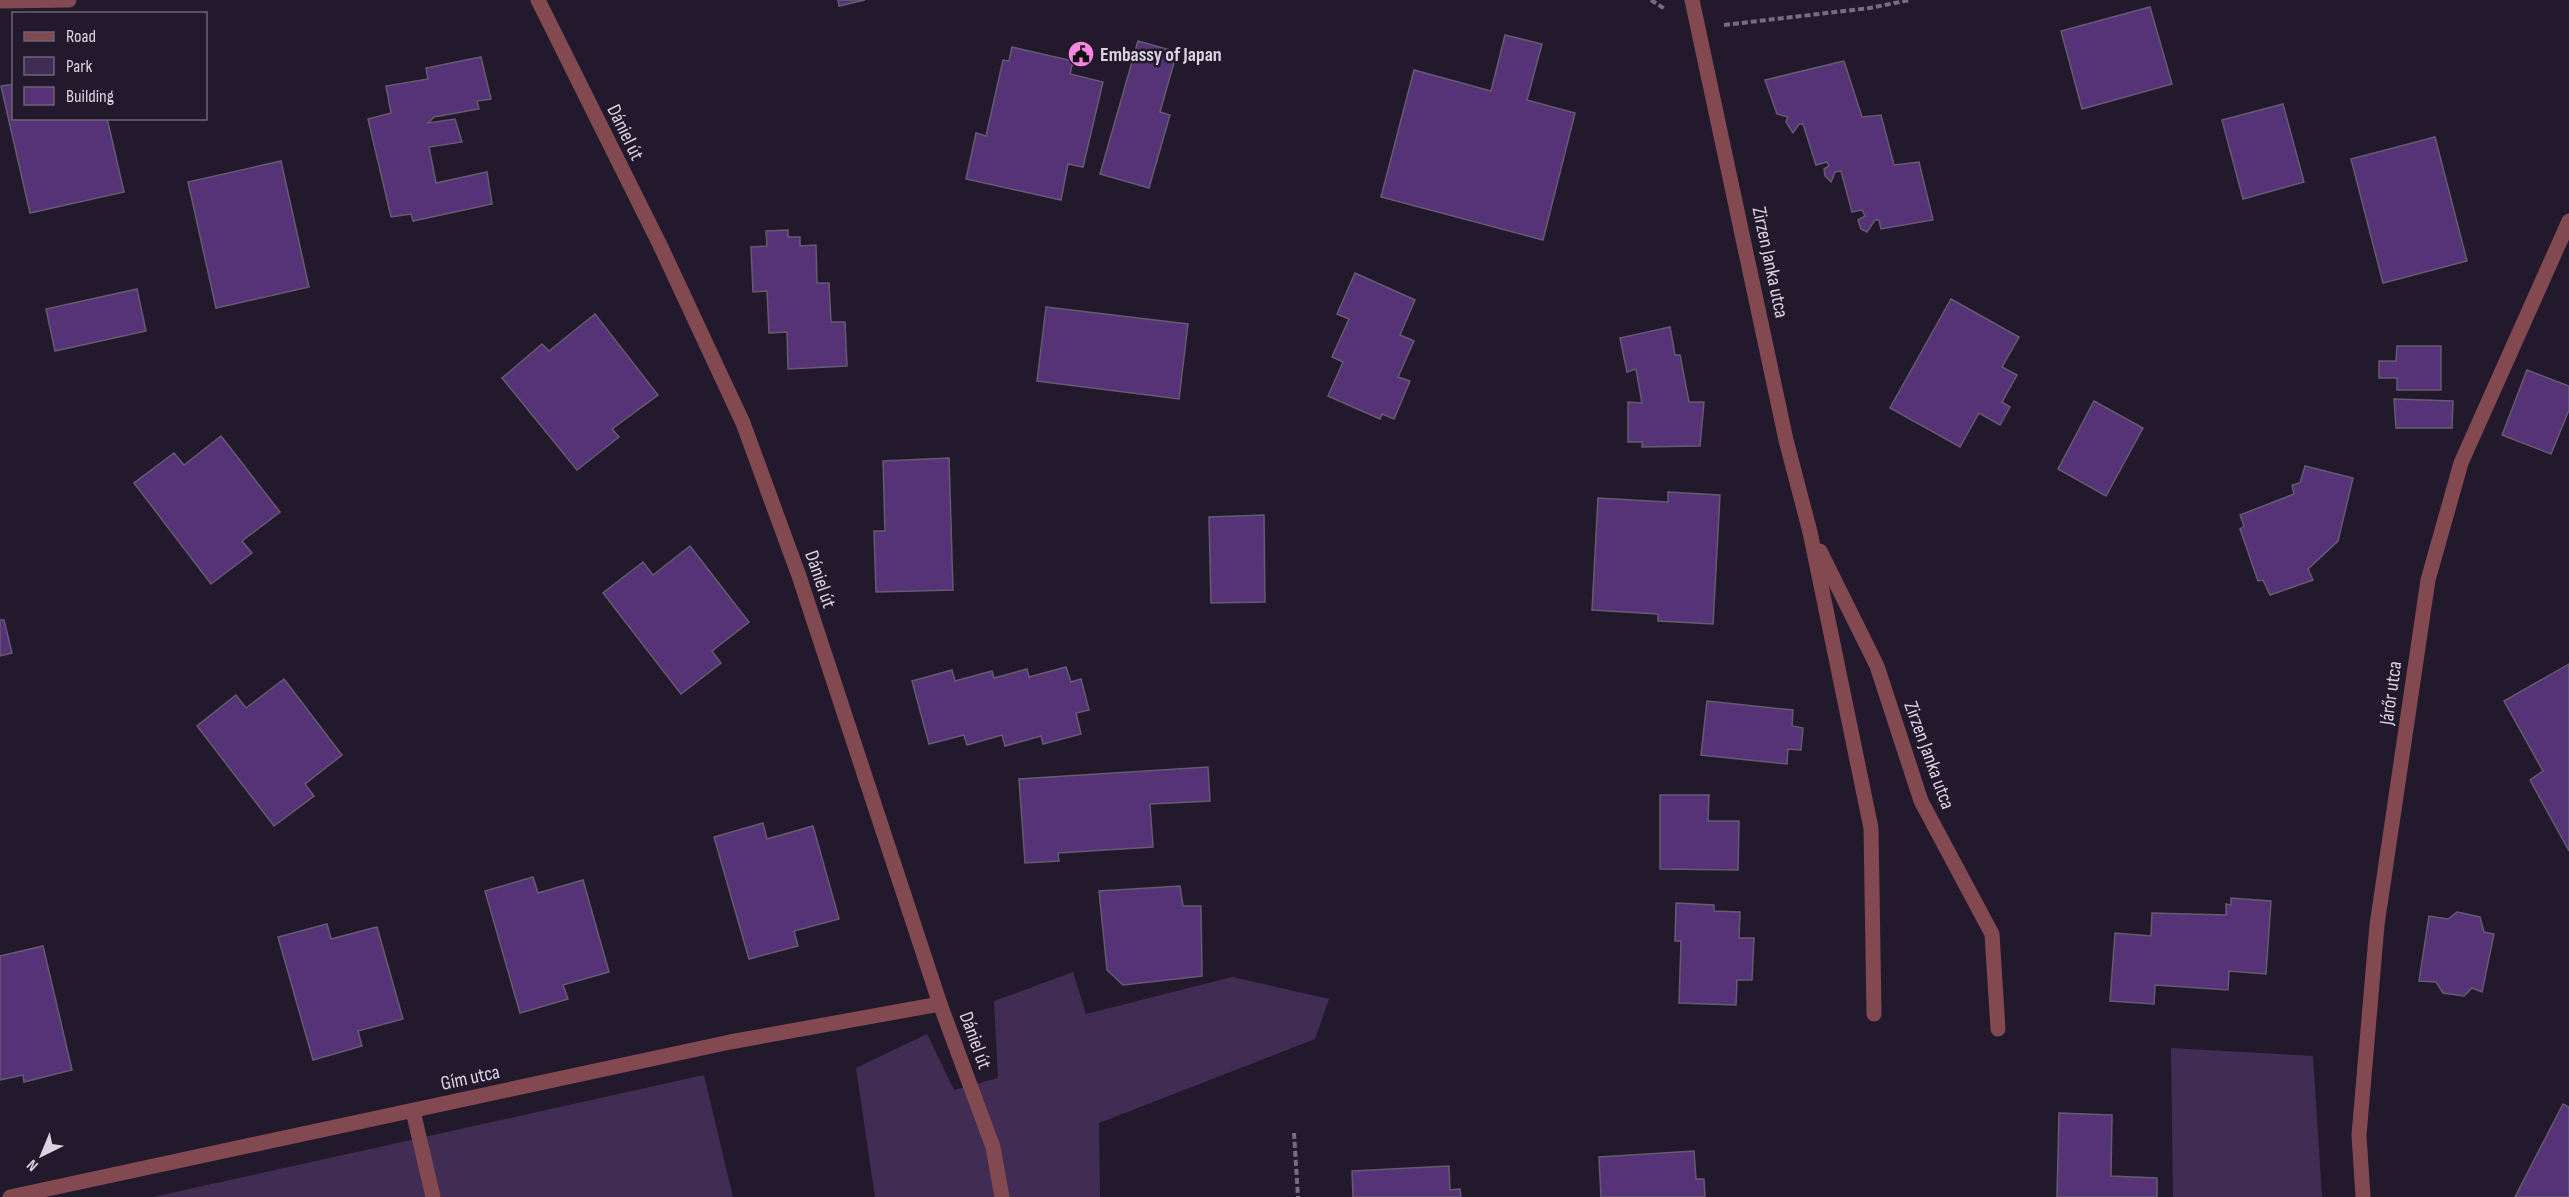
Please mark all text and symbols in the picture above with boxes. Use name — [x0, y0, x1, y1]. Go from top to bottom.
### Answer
legend — [12, 12, 207, 120]
text: Road — [66, 26, 96, 47]
public building icon: Embassy of Japan — [1066, 39, 1096, 69]
place label: Embassy of Japan — [1100, 43, 1222, 67]
text: Park — [66, 56, 92, 77]
text: Building — [66, 86, 114, 107]
street label: Dániel út — [601, 101, 649, 164]
street label: Zirzen Janka utca — [1747, 204, 1794, 320]
street label: Dániel út — [799, 547, 841, 611]
street label: Járőr utca — [2375, 660, 2407, 728]
street label: Zirzen Janka utca — [1898, 698, 1960, 813]
street label: Dániel út — [954, 1008, 996, 1072]
street label: Gím utca — [439, 1060, 502, 1096]
north arrow — [12, 1125, 72, 1185]
text: N — [23, 1155, 42, 1175]

